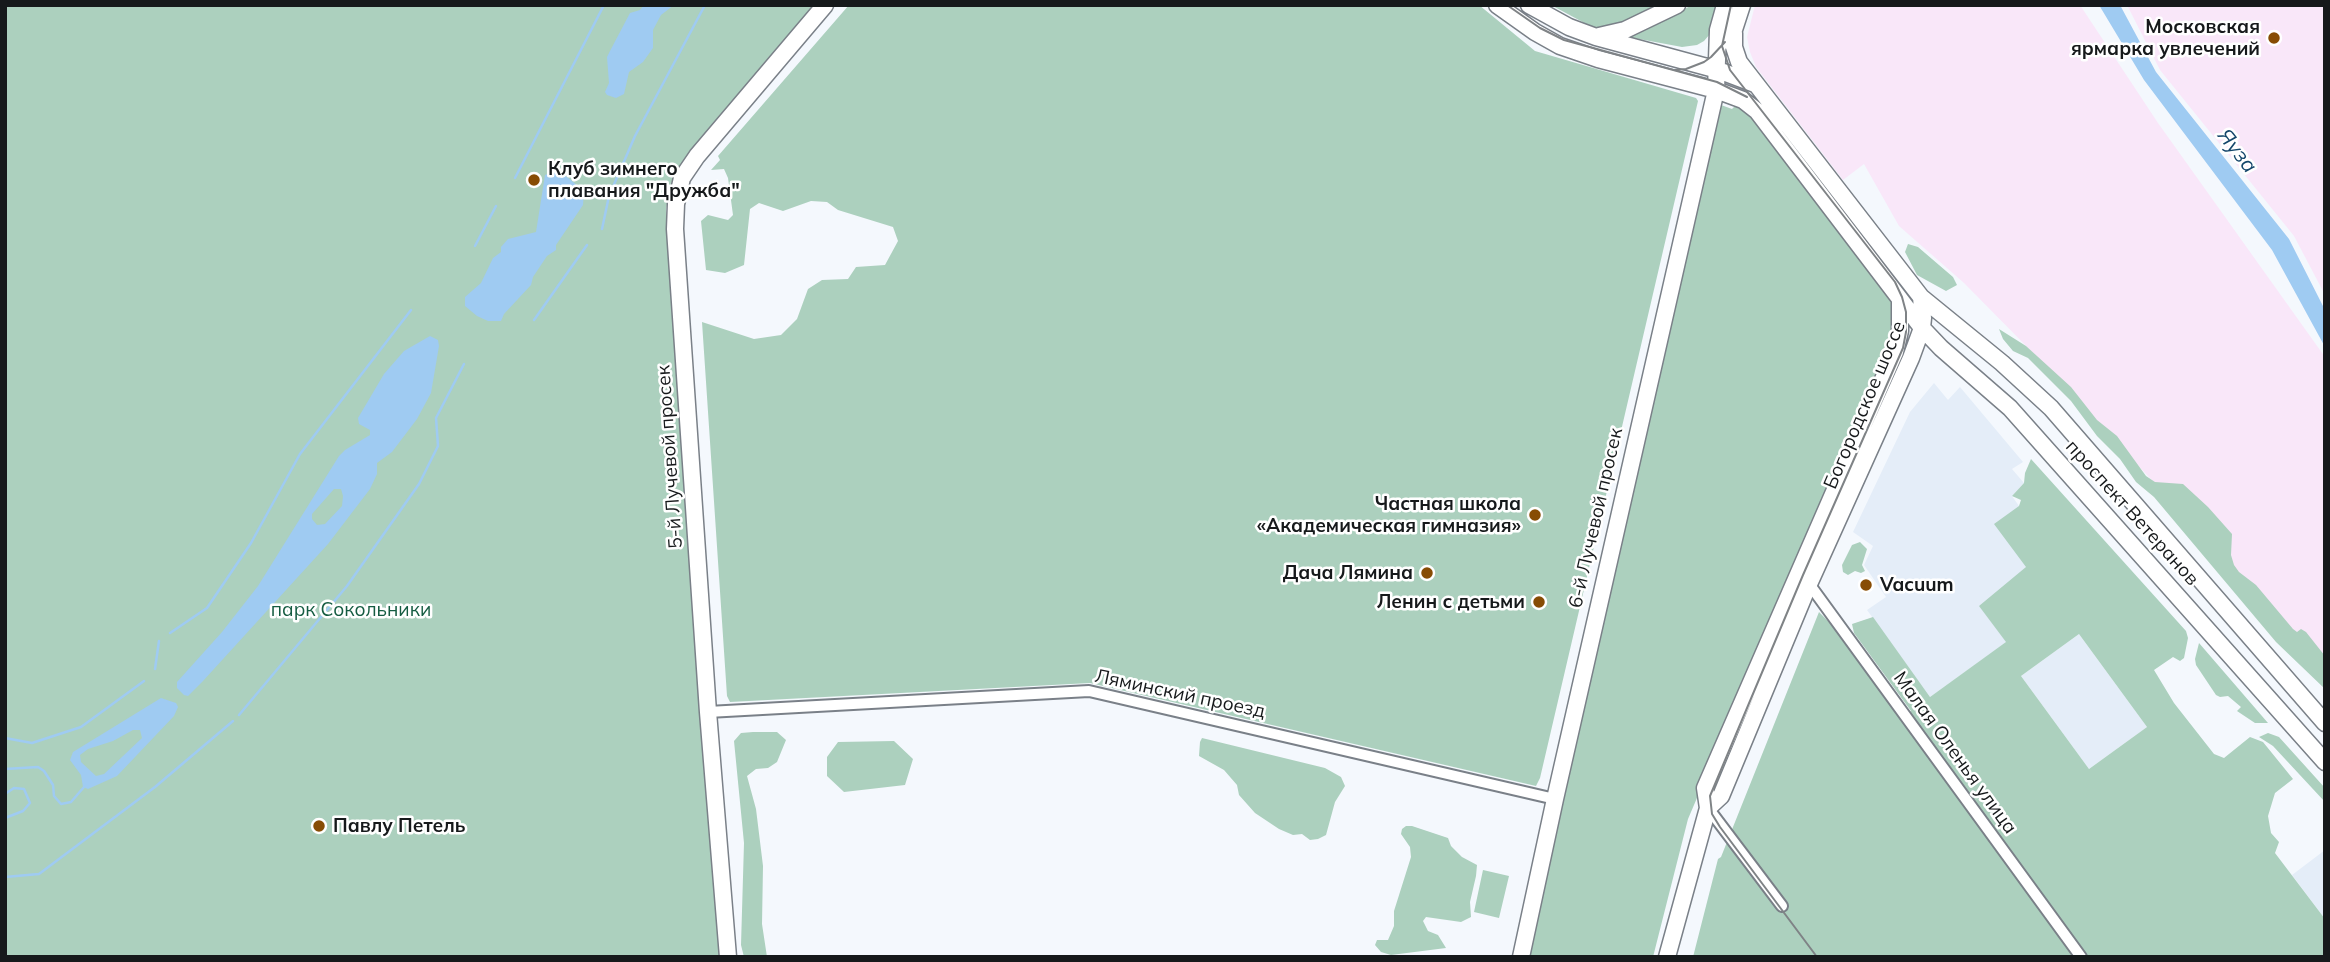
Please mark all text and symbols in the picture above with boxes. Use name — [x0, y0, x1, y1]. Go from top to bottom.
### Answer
place label: Московская ярмарка увлечений — [2071, 16, 2260, 60]
marker: Московская ярмарка увлечений — [2266, 30, 2282, 46]
water label: Яуза — [2212, 124, 2262, 178]
place label: Клуб зимнего плавания "Дружба" — [548, 158, 740, 202]
marker: Клуб зимнего плавания "Дружба" — [526, 172, 542, 188]
street label: Богородское шоссе — [1819, 318, 1911, 492]
street label: 5-й Лучевой просек — [652, 364, 688, 550]
street label: 6-й Лучевой просек — [1564, 426, 1628, 610]
street label: проспект Ветеранов — [2061, 436, 2203, 590]
place label: Частная школа «Академическая гимназия» — [1257, 493, 1521, 537]
marker: Частная школа «Академическая гимназия» — [1527, 507, 1543, 523]
place label: Дача Лямина — [1283, 562, 1413, 584]
marker: Дача Лямина — [1419, 565, 1435, 581]
place label: Vacuum — [1880, 574, 1954, 596]
marker: Vacuum — [1858, 577, 1874, 593]
place label: Ленин с детьми — [1377, 591, 1525, 613]
marker: Ленин с детьми — [1531, 594, 1547, 610]
park label: парк Сокольники — [271, 599, 431, 621]
street label: Ляминский проезд — [1093, 665, 1267, 723]
street label: Малая Оленья улица — [1888, 667, 2022, 839]
place label: Павлу Петель — [333, 815, 465, 837]
marker: Павлу Петель — [311, 818, 327, 834]

